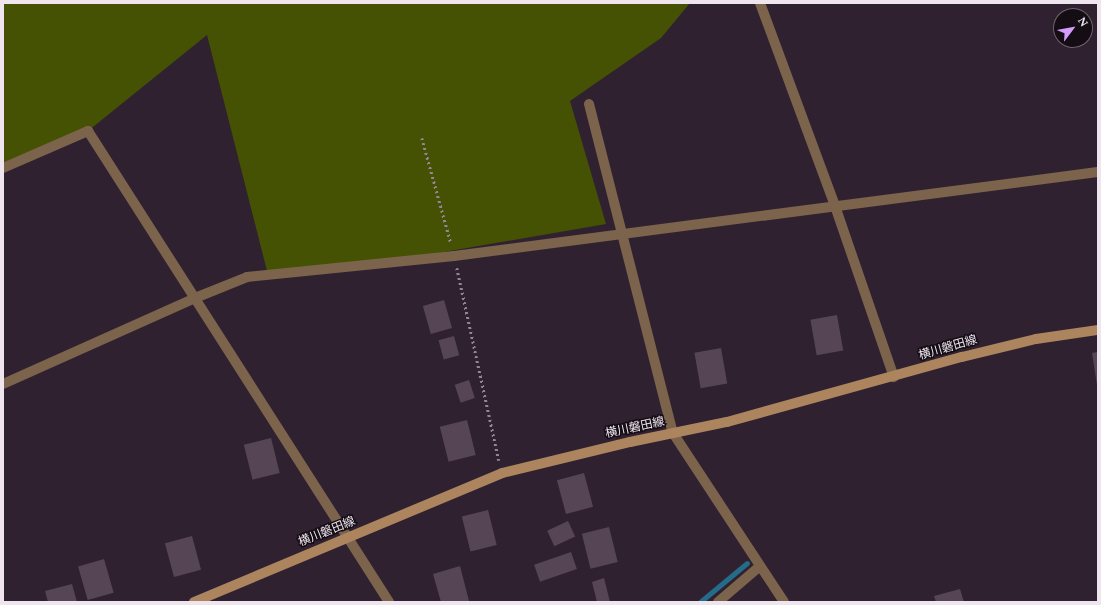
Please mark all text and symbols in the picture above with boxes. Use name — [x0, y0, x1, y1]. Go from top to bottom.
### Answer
north arrow — [1053, 8, 1093, 48]
text: N — [1073, 14, 1092, 30]
street label: 横川磐田線 — [917, 333, 979, 363]
street label: 横川磐田線 — [604, 415, 666, 441]
street label: 横川磐田線 — [296, 514, 358, 550]

